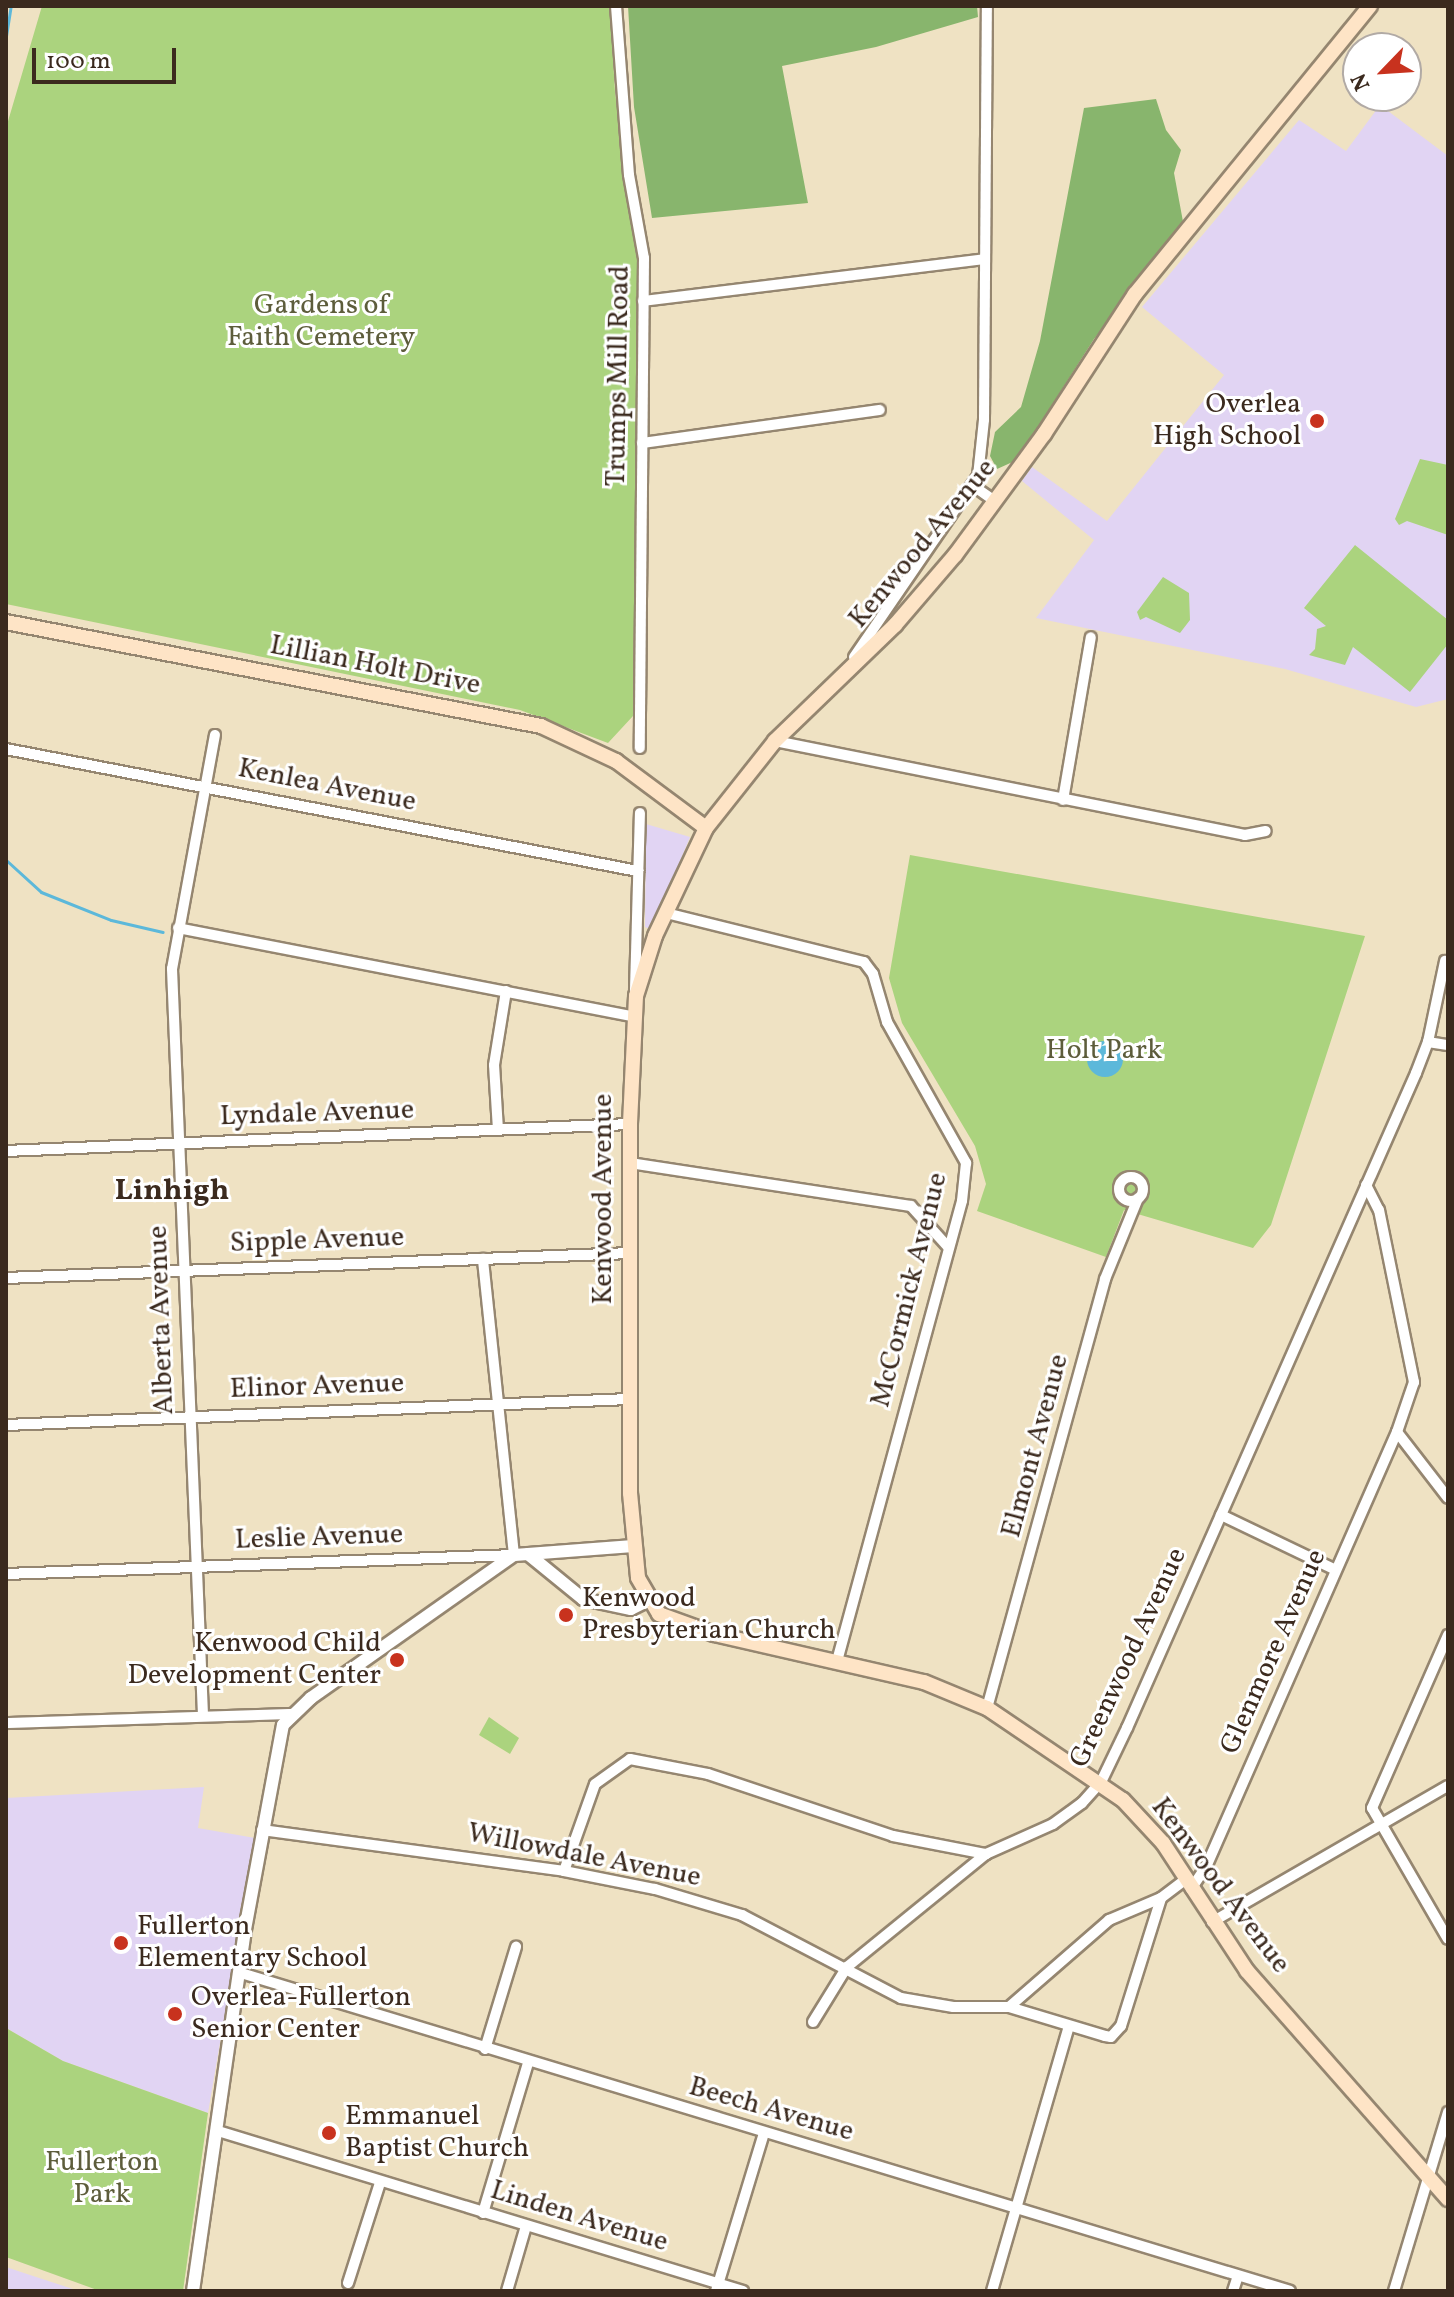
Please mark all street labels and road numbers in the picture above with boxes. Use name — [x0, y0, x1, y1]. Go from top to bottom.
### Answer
street label: Trumps Mill Road — [600, 265, 638, 487]
street label: Kenwood Avenue — [842, 452, 1004, 636]
street label: Lillian Holt Drive — [267, 629, 483, 703]
street label: Kenlea Avenue — [235, 752, 419, 820]
street label: Lyndale Avenue — [219, 1094, 415, 1134]
street label: Kenwood Avenue — [587, 1094, 621, 1304]
street label: McCormick Avenue — [865, 1169, 955, 1411]
street label: Sipple Avenue — [229, 1221, 405, 1261]
street label: Alberta Avenue — [142, 1225, 182, 1415]
street label: Elmont Avenue — [995, 1351, 1077, 1541]
street label: Elinor Avenue — [229, 1367, 405, 1407]
street label: Leslie Avenue — [234, 1518, 404, 1558]
street label: Greenwood Avenue — [1063, 1543, 1195, 1773]
street label: Glenmore Avenue — [1214, 1544, 1334, 1760]
street label: Kenwood Avenue — [1143, 1792, 1297, 1980]
street label: Willowdale Avenue — [464, 1817, 704, 1895]
street label: Beech Avenue — [685, 2070, 857, 2150]
street label: Linden Avenue — [486, 2174, 672, 2260]

